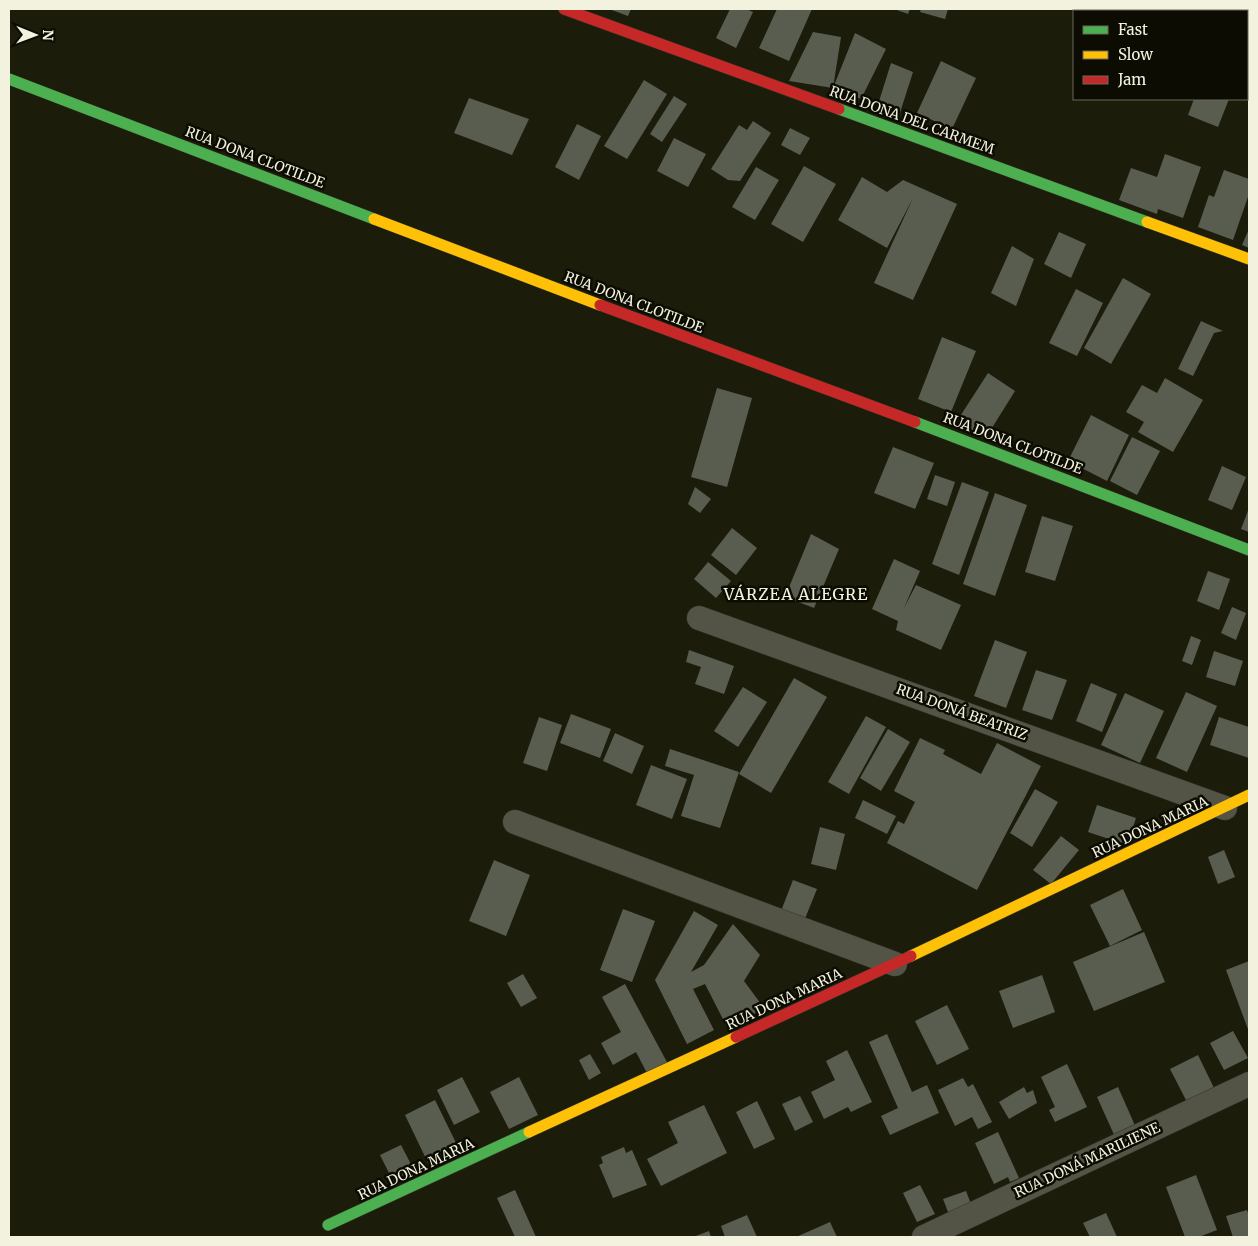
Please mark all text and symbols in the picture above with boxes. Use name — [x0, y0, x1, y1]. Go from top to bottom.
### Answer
north arrow — [10, 10, 60, 60]
legend — [1073, 10, 1248, 100]
text: Fast — [1118, 20, 1148, 39]
text: N — [39, 30, 57, 41]
text: Slow — [1118, 45, 1153, 64]
text: Jam — [1117, 70, 1146, 89]
street label: RUA DONA DEL CARMEM — [827, 82, 997, 158]
street label: RUA DONA CLOTILDE — [183, 122, 327, 192]
street label: RUA DONA CLOTILDE — [562, 267, 706, 337]
street label: RUA DONA CLOTILDE — [941, 408, 1085, 478]
district label: VÁRZEA ALEGRE — [723, 584, 868, 604]
street label: RUA DONÁ BEATRIZ — [894, 680, 1030, 744]
street label: RUA DONA MARIA — [1089, 792, 1211, 862]
street label: RUA DONA MARIA — [723, 964, 845, 1034]
street label: RUA DONÁ MARILIENE — [1011, 1118, 1163, 1202]
street label: RUA DONA MARIA — [355, 1134, 477, 1204]

